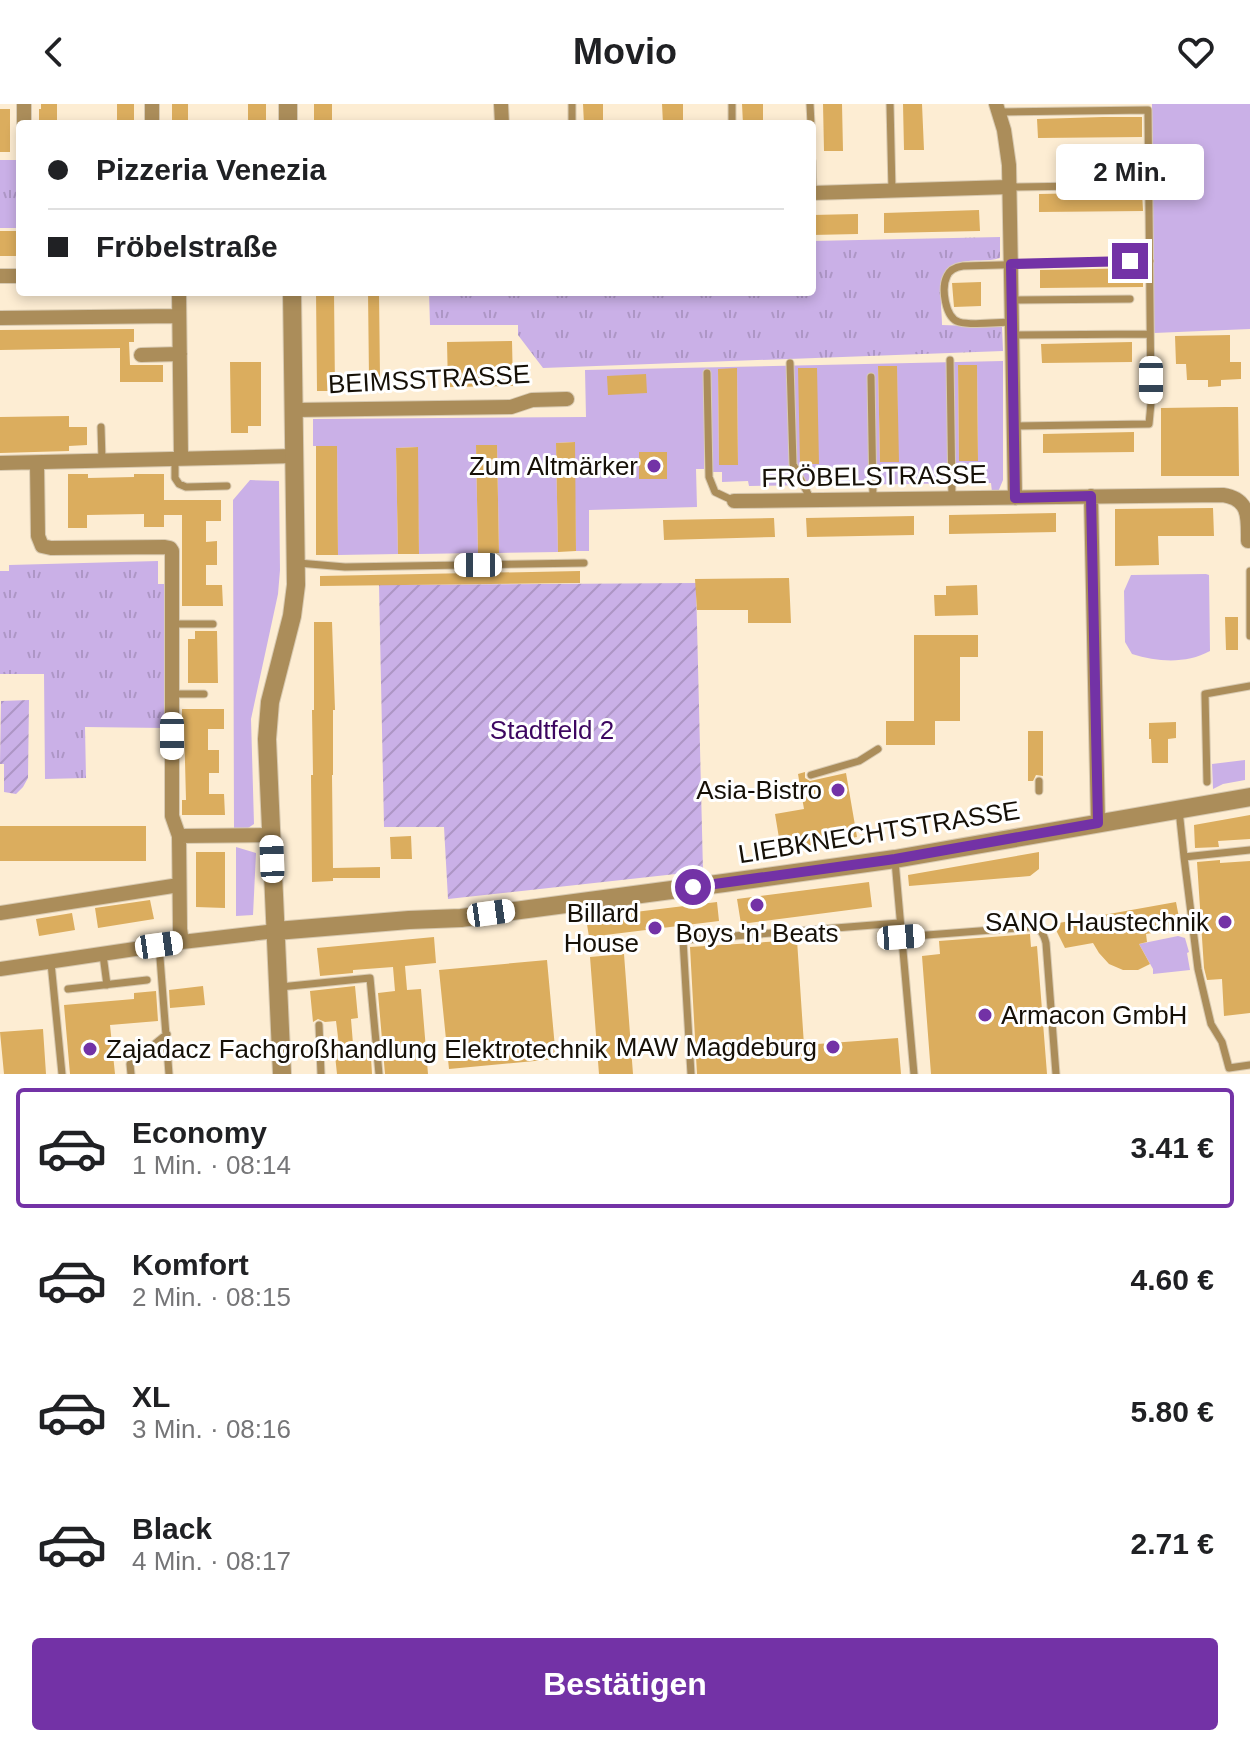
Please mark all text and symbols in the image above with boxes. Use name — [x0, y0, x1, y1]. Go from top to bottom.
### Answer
icon: back — [32, 30, 76, 74]
icon: heart — [1174, 30, 1218, 74]
text: Movio — [573, 31, 677, 72]
callout: 2 Min. — [1056, 145, 1204, 201]
text: Pizzeria Venezia — [96, 153, 326, 186]
text: 2 Min. — [1093, 157, 1167, 187]
text: Fröbelstraße — [96, 230, 278, 263]
route end — [1112, 243, 1148, 279]
car — [1139, 356, 1163, 404]
street label: BEIMSSTRASSE — [327, 359, 531, 399]
place label: Zum Altmärker — [469, 451, 638, 481]
marker: Zum Altmärker — [645, 457, 663, 475]
street label: FRÖBELSTRASSE — [761, 459, 987, 493]
car — [454, 553, 502, 577]
car — [160, 712, 184, 760]
park label: Stadtfeld 2 — [490, 715, 614, 745]
place label: Asia-Bistro — [696, 775, 822, 805]
marker: Asia-Bistro — [829, 781, 847, 799]
street label: LIEBKNECHTSTRASSE — [736, 795, 1022, 869]
car — [259, 835, 285, 883]
route start — [675, 869, 711, 905]
marker: Boys 'n' Beats — [748, 896, 766, 914]
car — [466, 898, 516, 928]
place label: Billard House — [564, 898, 639, 958]
place label: SANO Haustechnik — [985, 907, 1210, 937]
marker: SANO Haustechnik — [1216, 913, 1234, 931]
place label: Boys 'n' Beats — [675, 918, 839, 948]
marker: Billard House — [646, 919, 664, 937]
car — [876, 923, 926, 951]
car — [134, 930, 184, 960]
place label: Armacon GmbH — [1001, 1000, 1187, 1030]
marker: Armacon GmbH — [976, 1006, 994, 1024]
place label: MAW Magdeburg — [616, 1032, 817, 1062]
place label: Zajadacz Fachgroßhandlung Elektrotechnik — [106, 1034, 609, 1064]
marker: MAW Magdeburg — [824, 1038, 842, 1056]
marker: Zajadacz Fachgroßhandlung Elektrotechnik — [81, 1040, 99, 1058]
icon: car — [36, 1112, 108, 1184]
text: Economy — [132, 1116, 267, 1149]
text: 3.41 € — [1131, 1131, 1214, 1164]
text: 1 Min. · 08:14 — [132, 1150, 291, 1180]
icon: car — [36, 1244, 108, 1316]
text: Komfort — [132, 1248, 249, 1281]
text: 4.60 € — [1131, 1263, 1214, 1296]
text: 2 Min. · 08:15 — [132, 1282, 291, 1312]
icon: car — [36, 1376, 108, 1448]
text: XL — [132, 1380, 170, 1413]
text: 5.80 € — [1131, 1395, 1214, 1428]
text: 3 Min. · 08:16 — [132, 1414, 291, 1444]
icon: car — [36, 1508, 108, 1580]
text: Black — [132, 1512, 212, 1545]
text: 2.71 € — [1131, 1527, 1214, 1560]
text: 4 Min. · 08:17 — [132, 1546, 291, 1576]
button: Bestätigen — [32, 1638, 1218, 1730]

